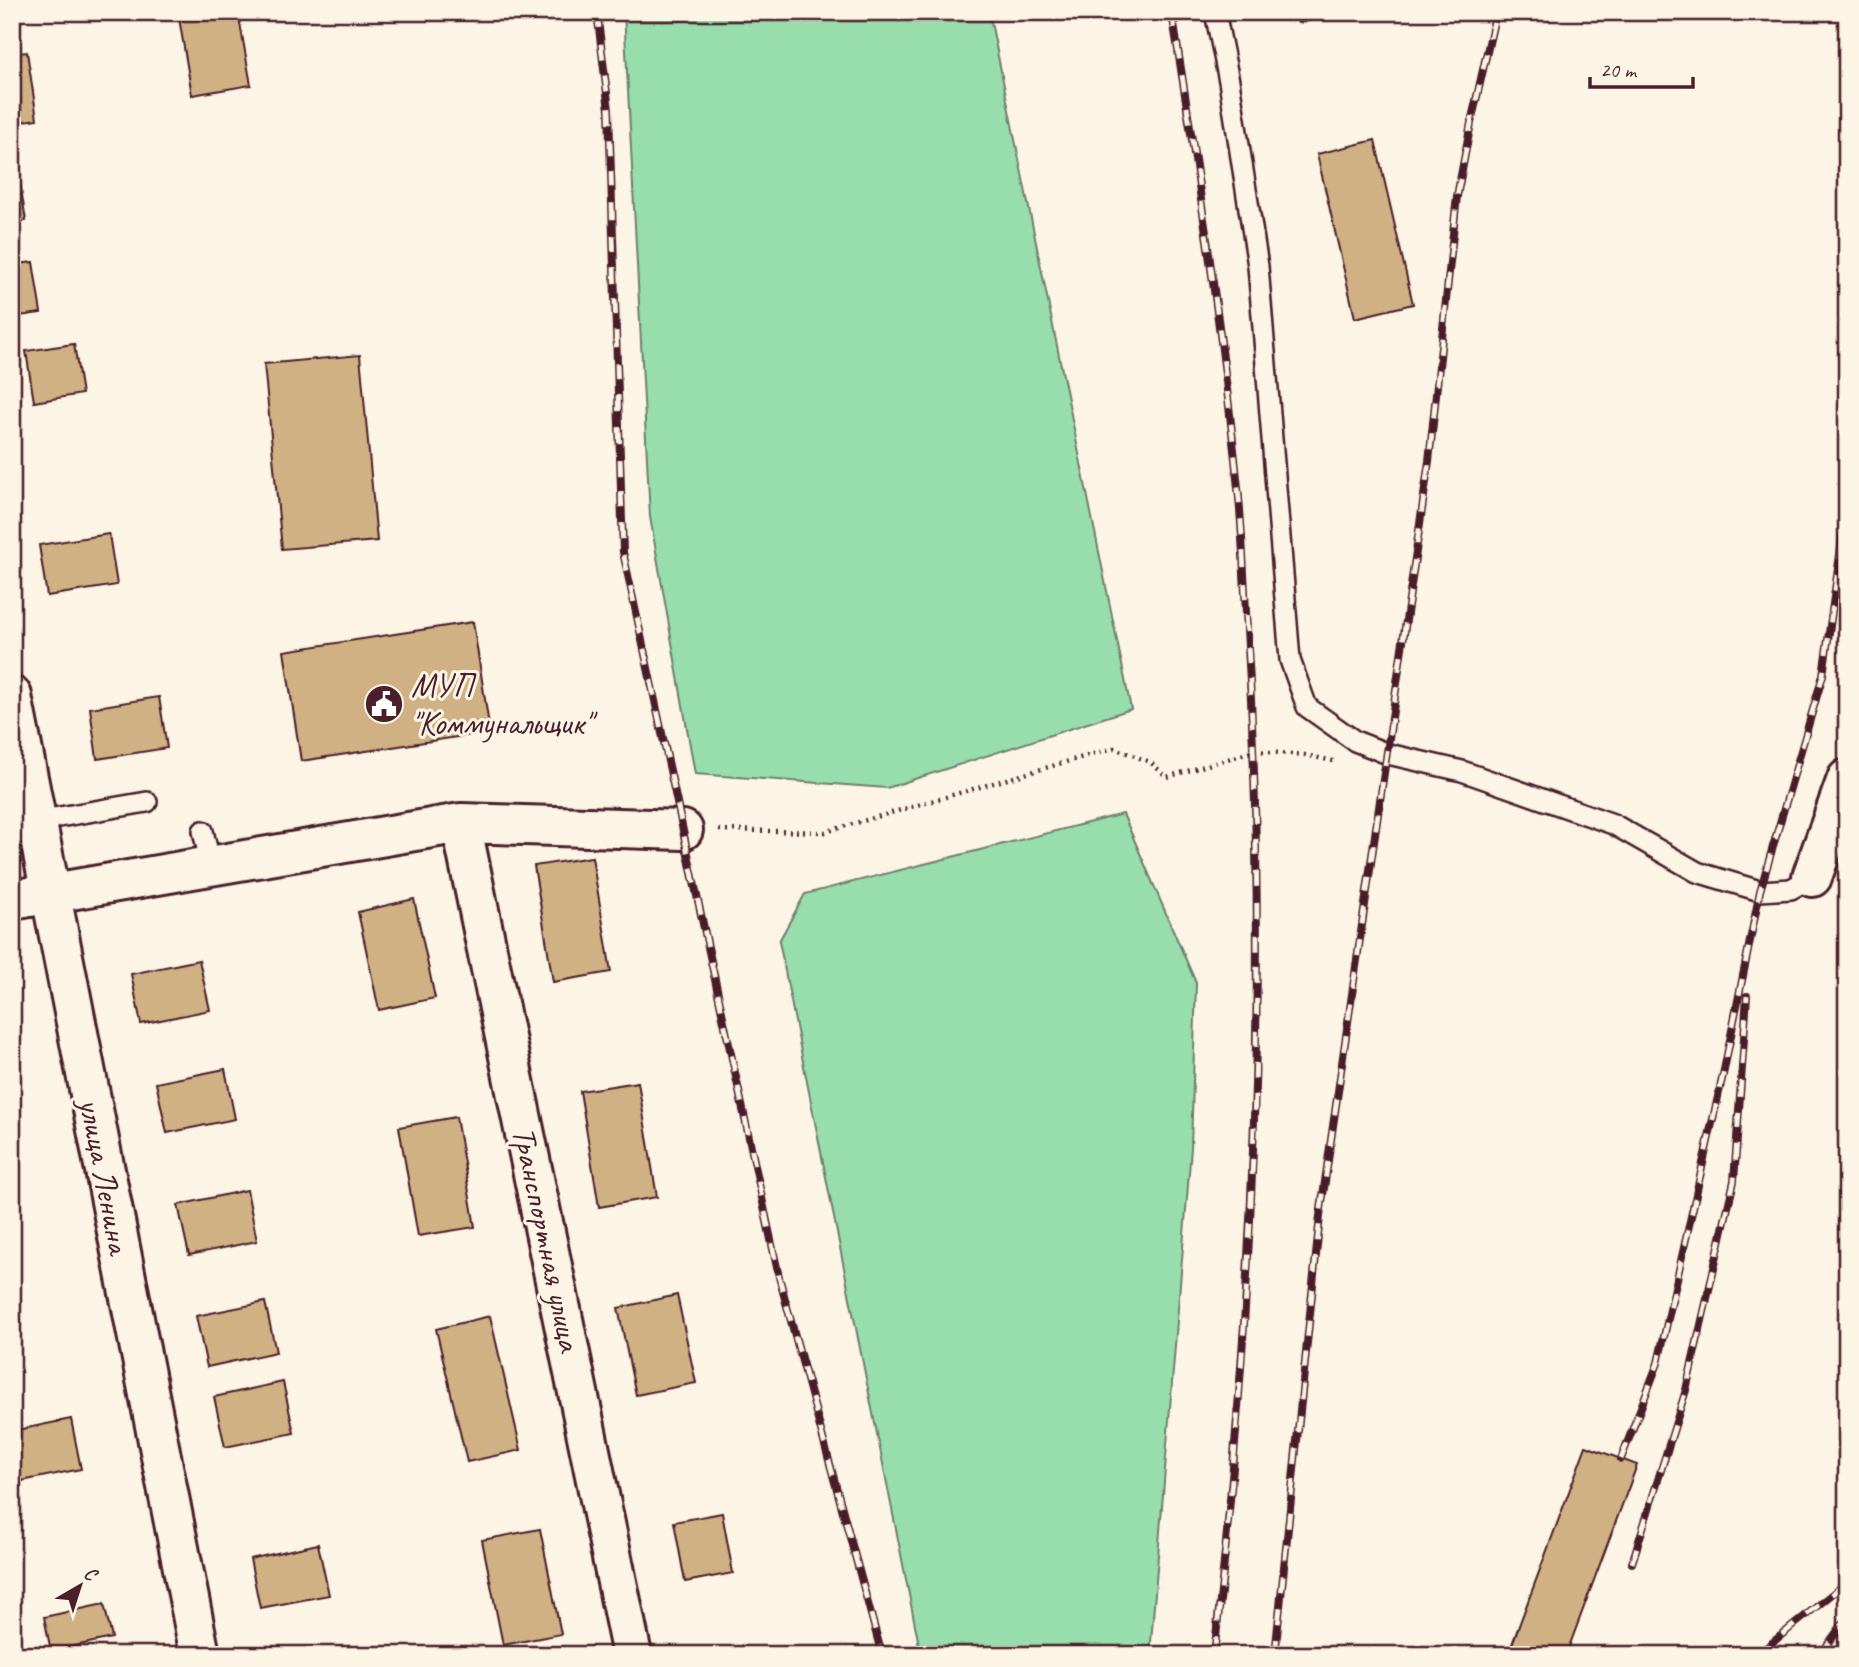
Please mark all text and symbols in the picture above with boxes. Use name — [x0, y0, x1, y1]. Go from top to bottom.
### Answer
scale bar — [1590, 46, 1693, 90]
text: 20 m — [1600, 57, 1638, 83]
place label: МУП "Коммунальщик" — [411, 664, 598, 744]
public building icon: МУП "Коммунальщик" — [363, 683, 405, 725]
street label: улица Ленина — [69, 1093, 141, 1259]
street label: Транспортная улица — [503, 1123, 592, 1357]
north arrow — [46, 1552, 116, 1622]
text: С — [79, 1561, 103, 1588]

